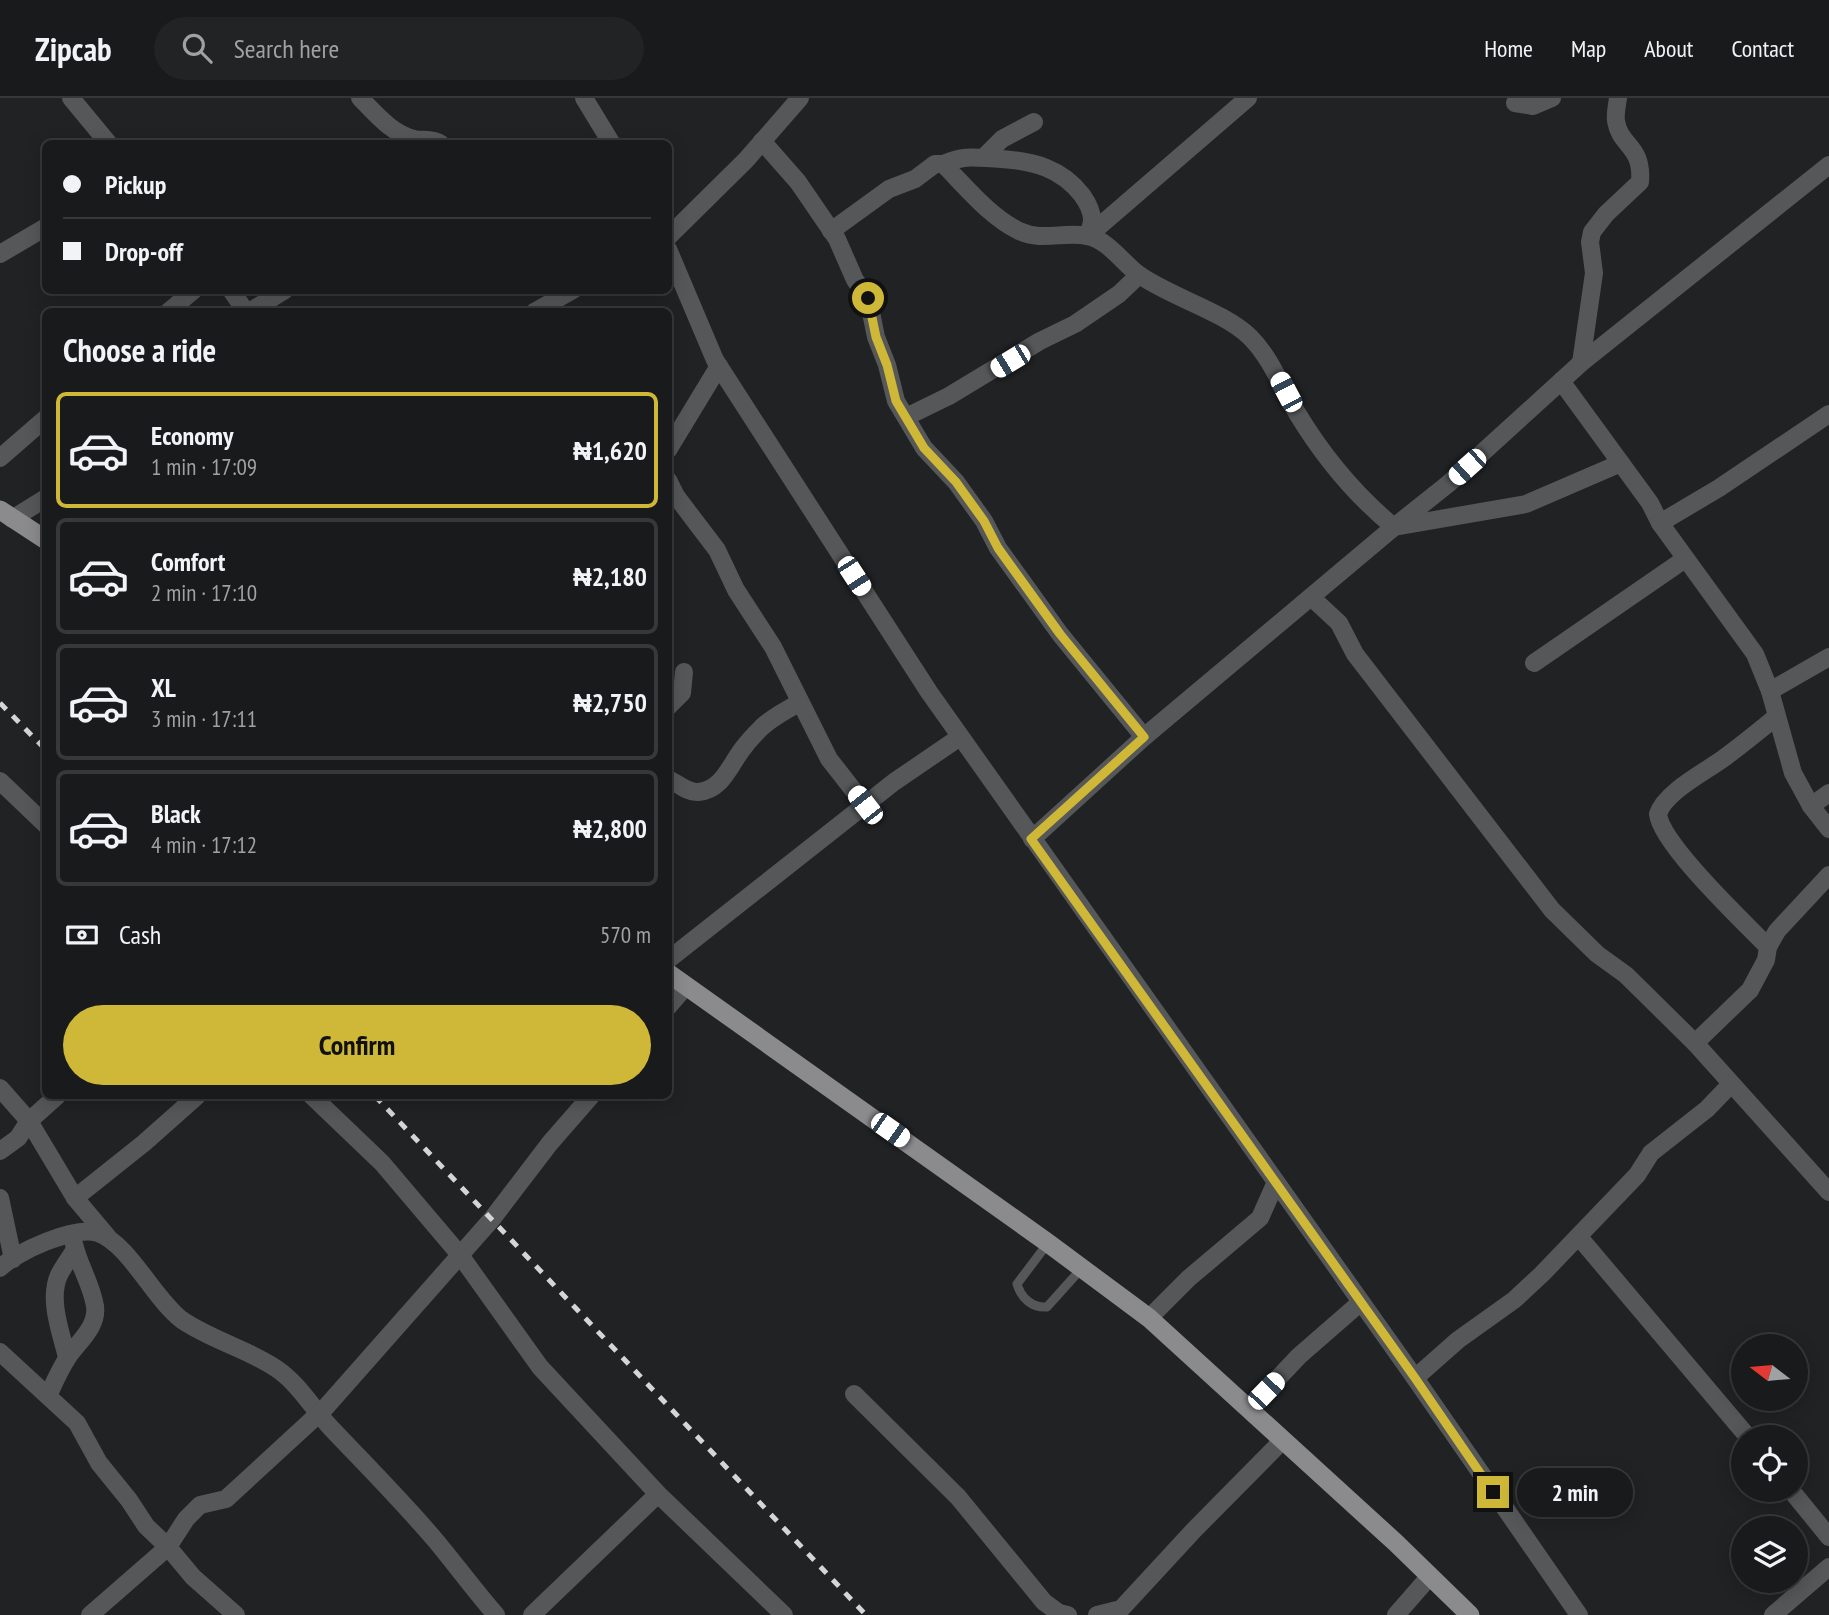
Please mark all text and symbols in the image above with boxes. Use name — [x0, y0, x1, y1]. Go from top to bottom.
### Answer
search box — [154, 17, 644, 80]
text: Zipcab — [35, 27, 112, 70]
icon: search — [178, 29, 216, 67]
text: Search here — [234, 32, 339, 65]
text: Home — [1484, 33, 1533, 64]
text: Map — [1571, 33, 1606, 64]
text: About — [1644, 33, 1693, 64]
text: Contact — [1731, 33, 1794, 64]
text: Pickup — [105, 168, 166, 201]
text: Drop-off — [105, 235, 183, 268]
route start — [852, 282, 884, 314]
text: Choose a ride — [63, 329, 216, 371]
car — [987, 341, 1034, 381]
car — [1267, 369, 1306, 415]
icon: car — [67, 419, 130, 482]
text: Economy — [151, 419, 233, 452]
text: ₦1,620 — [573, 434, 647, 467]
car — [1445, 445, 1490, 489]
text: 1 min · 17:09 — [151, 452, 257, 481]
icon: car — [67, 545, 130, 608]
text: Comfort — [151, 545, 225, 578]
car — [834, 553, 875, 599]
text: ₦2,180 — [573, 560, 647, 593]
text: 2 min · 17:10 — [151, 578, 257, 607]
icon: car — [67, 671, 130, 734]
text: XL — [151, 671, 176, 704]
text: ₦2,750 — [573, 686, 647, 719]
text: 3 min · 17:11 — [151, 704, 257, 733]
car — [844, 782, 887, 828]
icon: car — [67, 797, 130, 860]
text: Black — [151, 797, 201, 830]
text: ₦2,800 — [573, 812, 647, 845]
text: 4 min · 17:12 — [151, 830, 257, 859]
icon: cash — [63, 916, 101, 954]
text: Cash — [119, 918, 161, 951]
text: 570 m — [600, 920, 651, 949]
button: Confirm — [63, 1005, 651, 1085]
car — [867, 1109, 914, 1151]
north arrow — [1731, 1334, 1808, 1410]
map controls — [1731, 1334, 1808, 1593]
car — [1244, 1369, 1289, 1413]
button: locate — [1731, 1425, 1808, 1502]
callout: 2 min — [1518, 1468, 1633, 1516]
route end — [1477, 1476, 1509, 1508]
text: 2 min — [1552, 1478, 1598, 1507]
button: layers — [1731, 1516, 1808, 1593]

